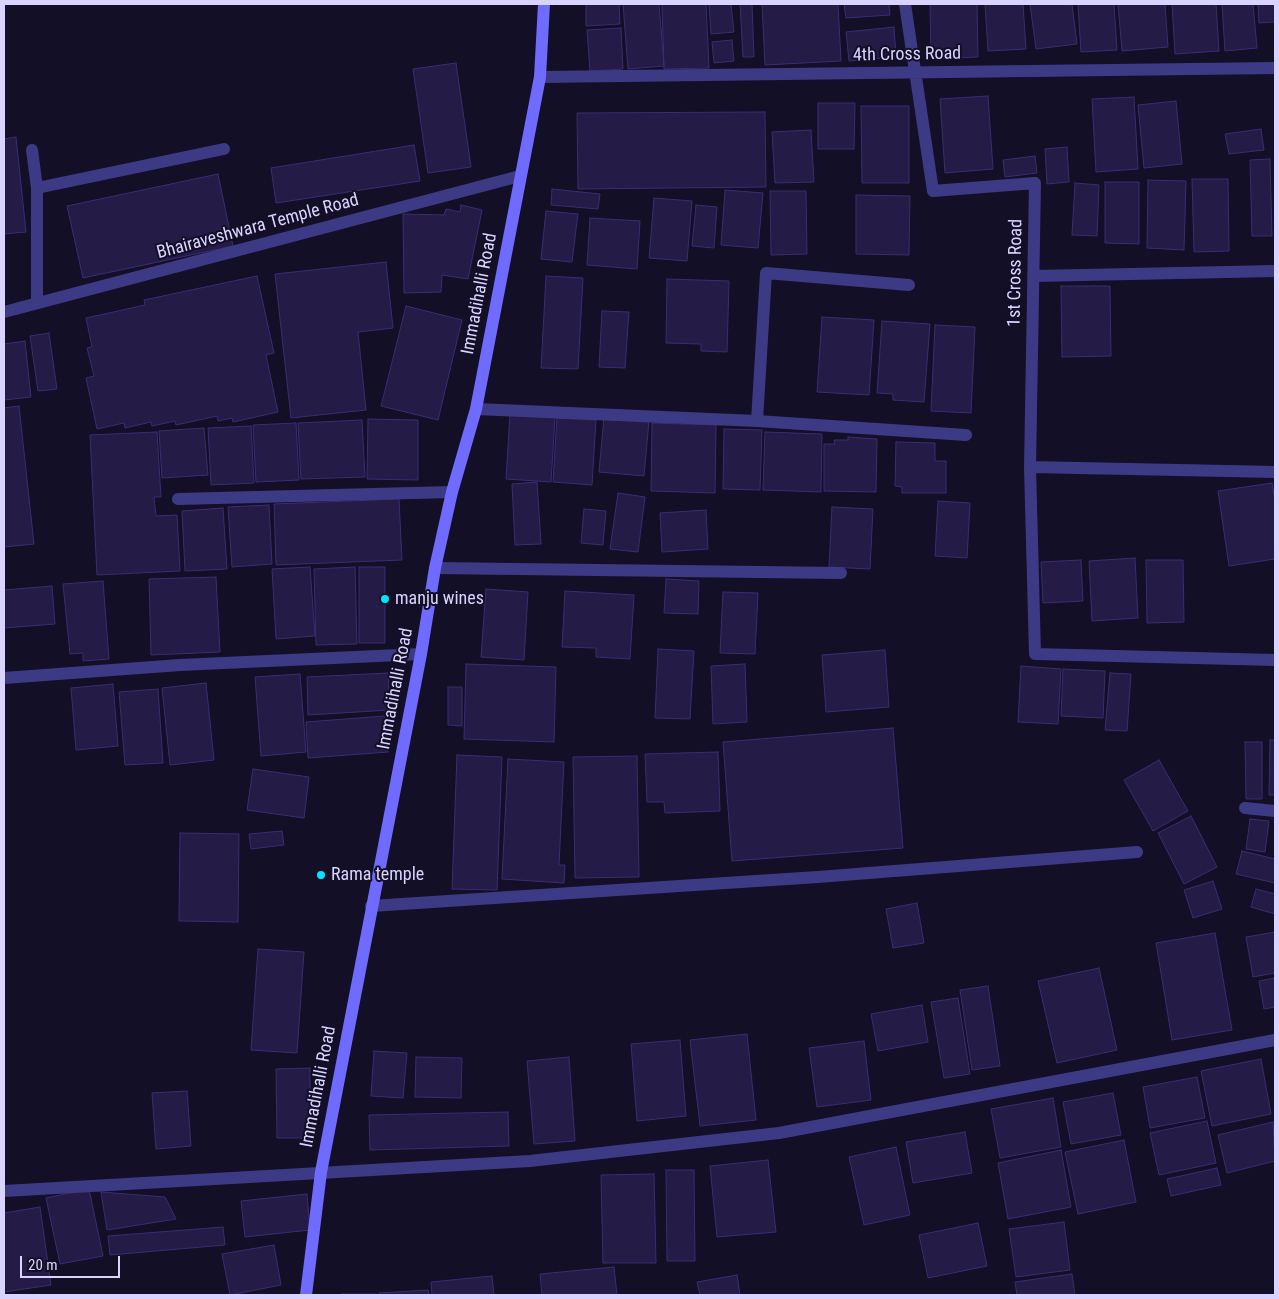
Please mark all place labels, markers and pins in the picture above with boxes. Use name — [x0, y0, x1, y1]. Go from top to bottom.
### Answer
place label: manju wines — [395, 588, 484, 610]
marker: manju wines — [379, 593, 391, 605]
place label: Rama temple — [331, 864, 424, 886]
marker: Rama temple — [315, 869, 327, 881]

